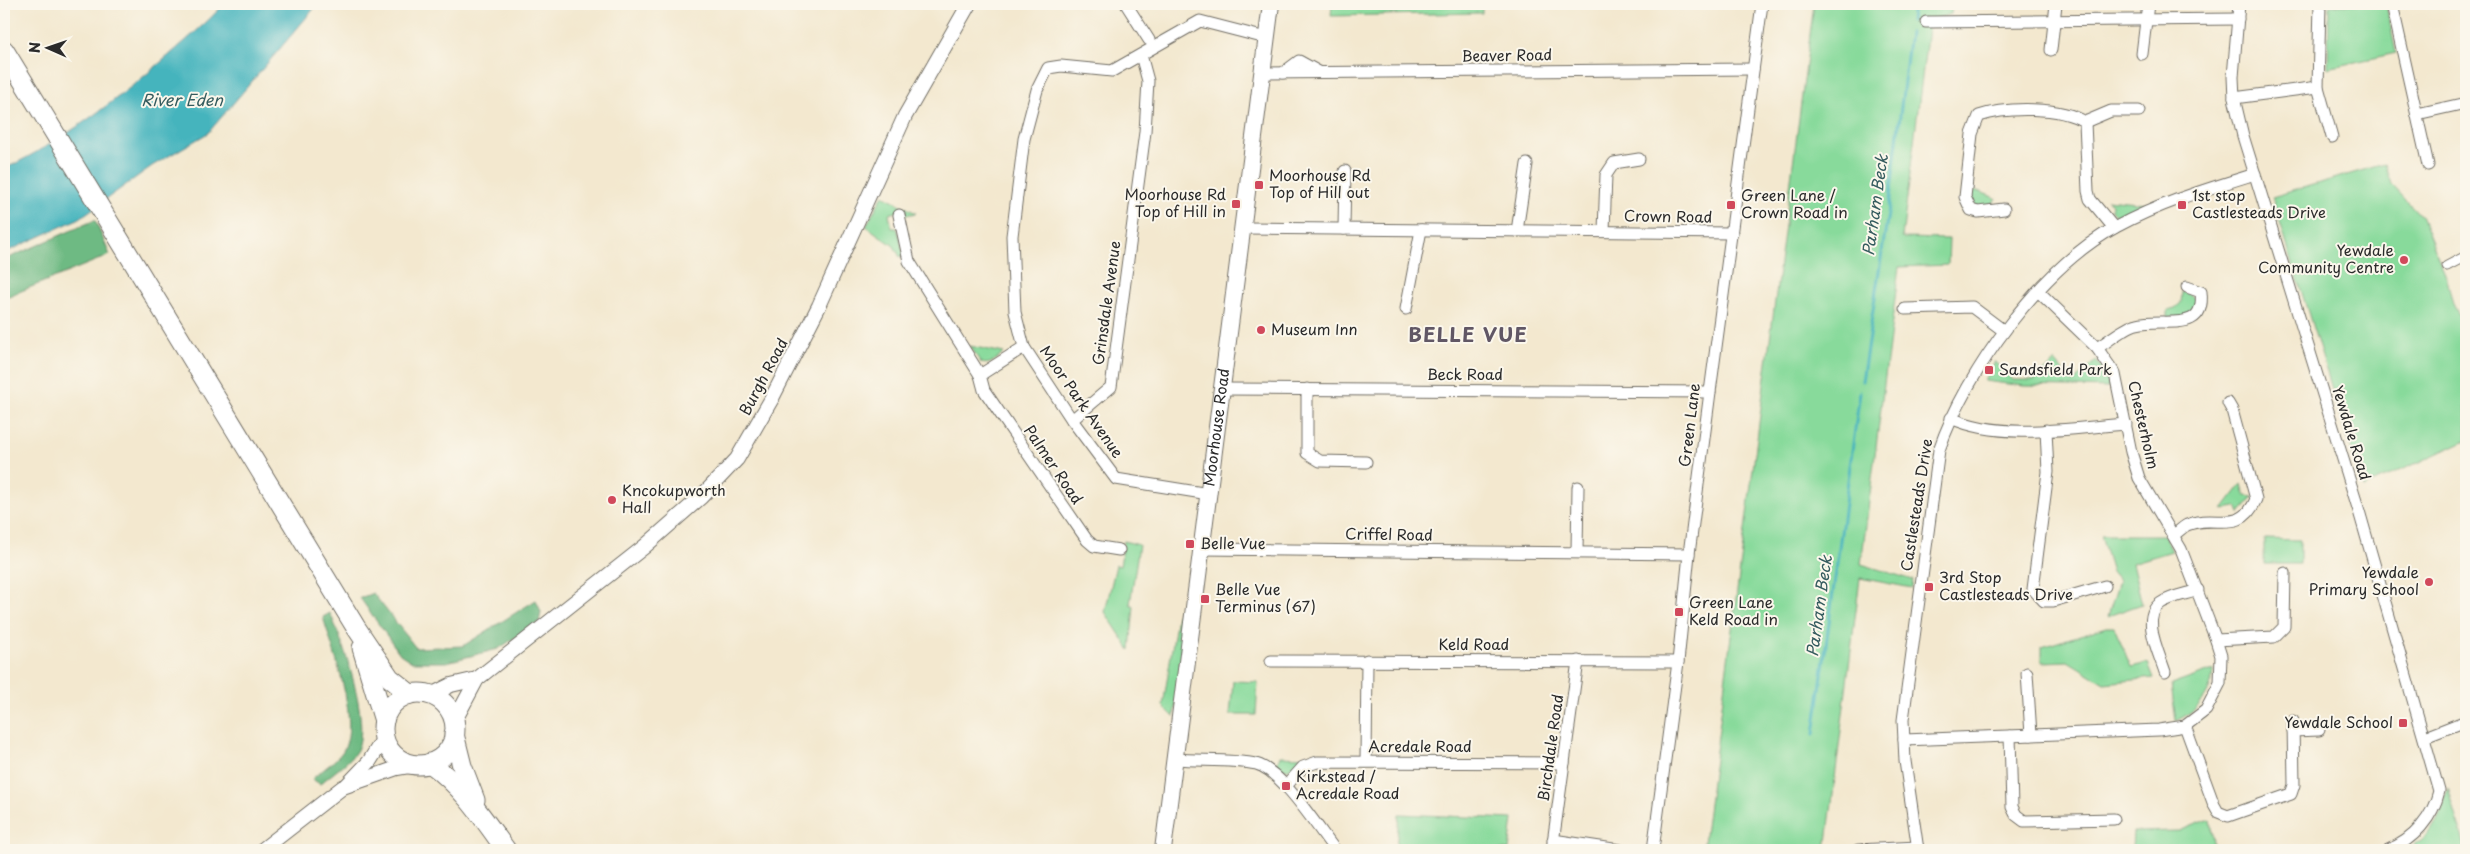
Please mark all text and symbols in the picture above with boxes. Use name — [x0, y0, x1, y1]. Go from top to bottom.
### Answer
north arrow — [22, 22, 72, 72]
text: N — [24, 42, 45, 53]
street label: Beaver Road — [1461, 42, 1552, 67]
water label: River Eden — [141, 87, 224, 111]
water label: Parham Beck — [1855, 151, 1893, 257]
place label: Moorhouse Rd Top of Hill out — [1269, 163, 1371, 203]
marker: Moorhouse Rd Top of Hill out — [1253, 179, 1265, 191]
place label: Moorhouse Rd Top of Hill in — [1124, 182, 1226, 222]
place label: Green Lane / Crown Road in — [1741, 183, 1848, 223]
place label: 1st stop Castlesteads Drive — [2192, 183, 2326, 223]
marker: Moorhouse Rd Top of Hill in — [1230, 198, 1242, 210]
marker: Green Lane / Crown Road in — [1725, 199, 1737, 211]
marker: 1st stop Castlesteads Drive — [2176, 199, 2188, 211]
street label: Crown Road — [1624, 203, 1713, 228]
place label: Yewdale Community Centre — [2258, 238, 2394, 278]
street label: Grinsdale Avenue — [1085, 239, 1126, 366]
marker: Yewdale Community Centre — [2398, 254, 2410, 266]
place label: Museum Inn — [1271, 317, 1358, 340]
district label: BELLE VUE — [1408, 319, 1528, 349]
marker: Museum Inn — [1255, 324, 1267, 336]
street label: Burgh Road — [733, 334, 793, 419]
street label: Moor Park Avenue — [1035, 340, 1130, 462]
place label: Sandsfield Park — [1999, 357, 2112, 380]
street label: Beck Road — [1427, 362, 1503, 385]
marker: Sandsfield Park — [1983, 364, 1995, 376]
street label: Moorhouse Road — [1197, 367, 1234, 488]
street label: Chesterholm — [2123, 378, 2166, 471]
street label: Green Lane — [1672, 382, 1705, 468]
street label: Yewdale Road — [2327, 382, 2378, 483]
street label: Palmer Road — [1019, 420, 1089, 509]
street label: Castlesteads Drive — [1894, 437, 1937, 573]
place label: Kncokupworth Hall — [622, 478, 726, 518]
marker: Kncokupworth Hall — [606, 494, 618, 506]
street label: Criffel Road — [1345, 521, 1433, 546]
place label: Belle Vue — [1200, 531, 1266, 554]
marker: Belle Vue — [1184, 538, 1196, 550]
water label: Parham Beck — [1799, 552, 1837, 658]
place label: Yewdale Primary School — [2309, 560, 2419, 600]
place label: 3rd Stop Castlesteads Drive — [1939, 565, 2073, 605]
marker: Yewdale Primary School — [2423, 576, 2435, 588]
place label: Belle Vue Terminus (67) — [1215, 577, 1316, 617]
marker: 3rd Stop Castlesteads Drive — [1923, 581, 1935, 593]
place label: Green Lane Keld Road in — [1689, 590, 1778, 630]
marker: Belle Vue Terminus (67) — [1199, 593, 1211, 605]
marker: Green Lane Keld Road in — [1673, 606, 1685, 618]
street label: Keld Road — [1439, 632, 1509, 655]
street label: Birchdale Road — [1531, 693, 1568, 803]
place label: Yewdale School — [2284, 710, 2393, 733]
marker: Yewdale School — [2397, 717, 2409, 729]
street label: Acredale Road — [1368, 734, 1472, 757]
place label: Kirkstead / Acredale Road — [1296, 764, 1399, 804]
marker: Kirkstead / Acredale Road — [1280, 780, 1292, 792]

